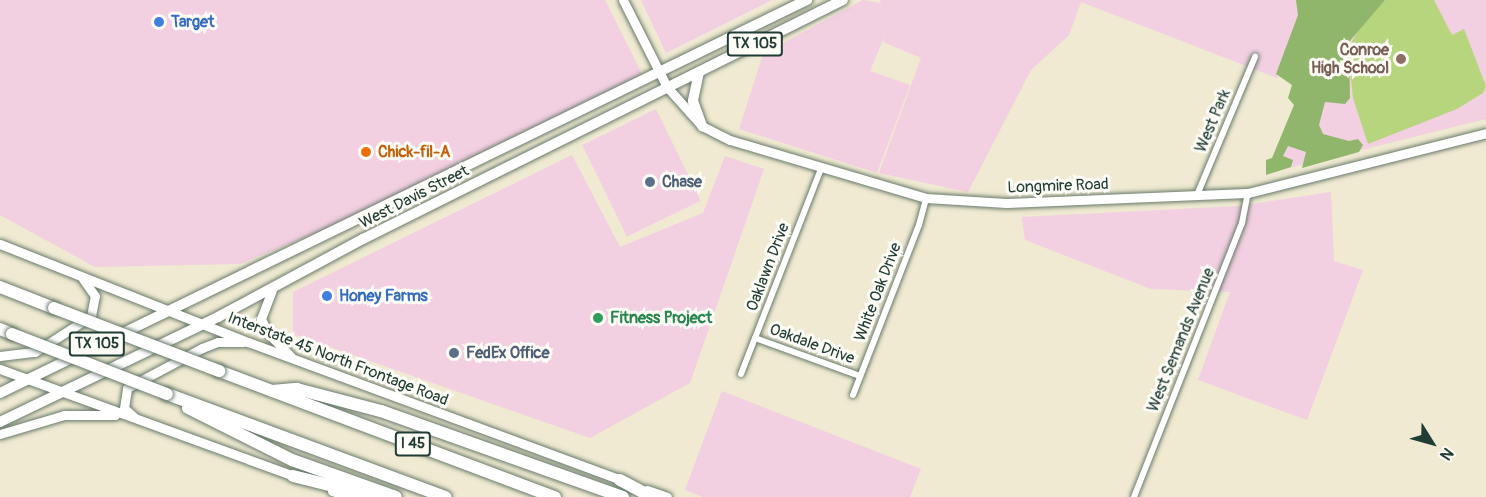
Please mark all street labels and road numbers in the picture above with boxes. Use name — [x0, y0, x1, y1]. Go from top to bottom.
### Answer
road number: TX 105 — [726, 32, 783, 56]
street label: West Park — [1191, 87, 1235, 155]
street label: West Davis Street — [356, 161, 472, 233]
street label: Longmire Road — [1007, 175, 1109, 197]
street label: Oaklawn Drive — [742, 220, 794, 314]
street label: White Oak Drive — [850, 240, 906, 344]
street label: West Semands Avenue — [1143, 265, 1219, 415]
street label: Interstate 45 North Frontage Road — [225, 308, 451, 410]
street label: Oakdale Drive — [767, 320, 857, 368]
road number: TX 105 — [68, 332, 126, 356]
road number: I 45 — [394, 432, 432, 456]

